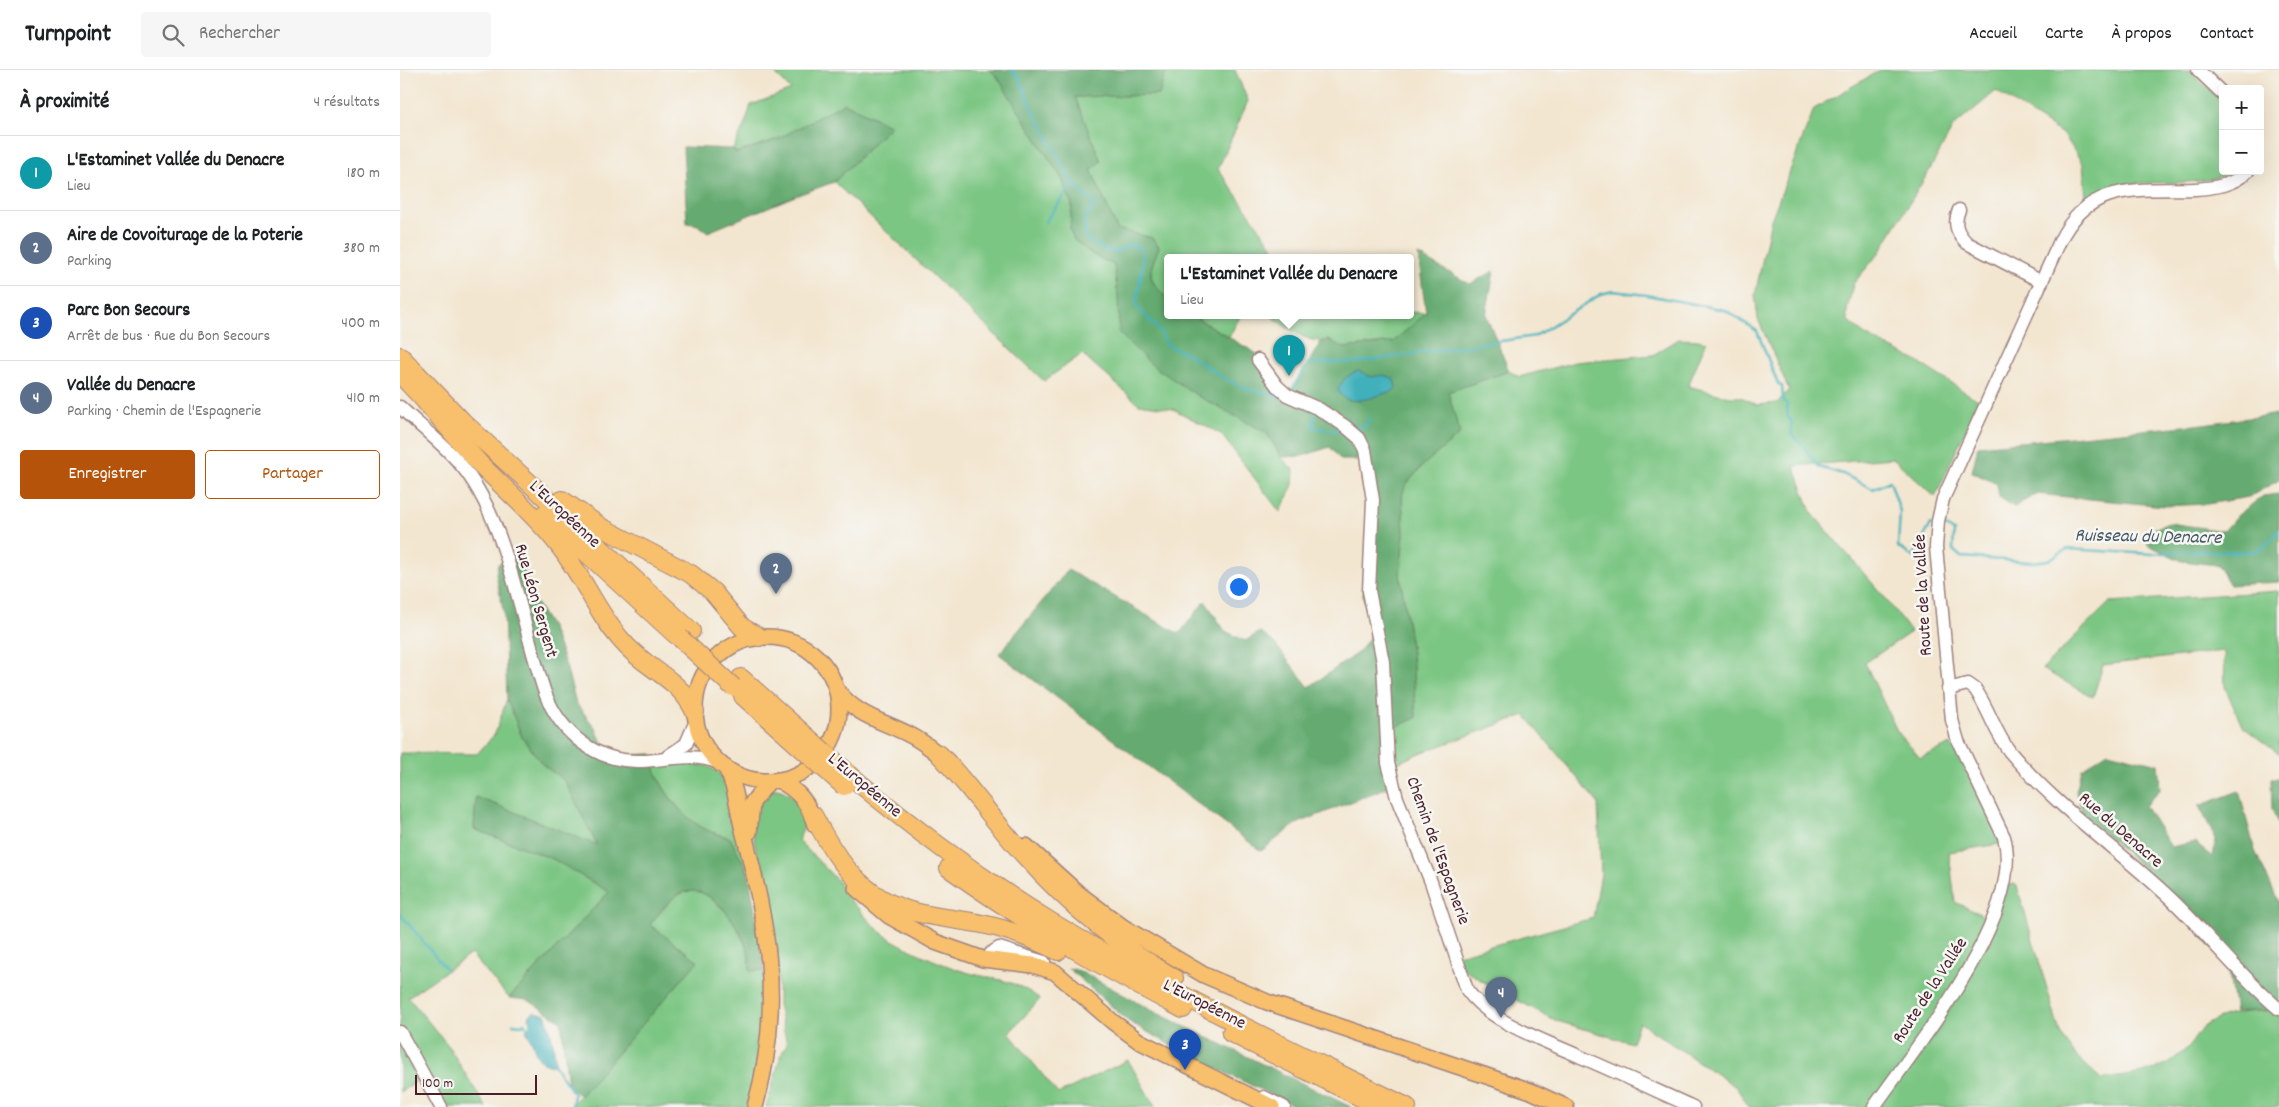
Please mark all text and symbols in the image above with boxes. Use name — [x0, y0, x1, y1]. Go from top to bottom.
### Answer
search box — [141, 12, 491, 57]
text: Turnpoint — [25, 18, 111, 52]
icon: search — [159, 21, 187, 49]
text: Rechercher — [199, 21, 280, 48]
text: Accueil — [1969, 22, 2017, 47]
text: Carte — [2045, 22, 2084, 47]
text: À propos — [2112, 22, 2172, 47]
text: Contact — [2200, 22, 2254, 47]
map controls — [2219, 85, 2264, 175]
button: + — [2219, 85, 2264, 130]
text: À proximité — [20, 88, 109, 118]
text: 4 résultats — [313, 91, 380, 114]
button: − — [2219, 130, 2264, 175]
text: L'Estaminet Vallée du Denacre — [67, 148, 284, 175]
text: 1 — [34, 162, 38, 185]
text: 180 m — [347, 162, 380, 185]
text: Lieu — [67, 175, 90, 198]
text: Aire de Covoiturage de la Poterie — [67, 223, 303, 250]
text: 2 — [33, 237, 40, 260]
text: 380 m — [343, 237, 380, 260]
text: Parking — [67, 250, 112, 273]
popup — [1164, 254, 1414, 319]
text: L'Estaminet Vallée du Denacre — [1180, 262, 1398, 289]
text: Lieu — [1180, 289, 1204, 312]
text: Parc Bon Secours — [67, 298, 190, 325]
text: 3 — [32, 312, 40, 335]
text: 400 m — [341, 312, 380, 335]
text: Arrêt de bus · Rue du Bon Secours — [67, 325, 270, 348]
pin: 1 — [1273, 335, 1305, 376]
text: Vallée du Denacre — [67, 373, 195, 400]
text: 4 — [33, 387, 39, 410]
text: 410 m — [346, 387, 380, 410]
text: Parking · Chemin de l'Espagnerie — [67, 400, 261, 423]
button: Enregistrer — [20, 450, 195, 499]
button: Partager — [205, 450, 380, 499]
street label: L'Européenne — [523, 475, 606, 555]
water label: Ruisseau du Denacre — [2074, 523, 2223, 553]
street label: Route de la Vallée — [1908, 533, 1940, 657]
street label: Rue Léon Sergent — [507, 541, 563, 661]
pin: 2 — [760, 553, 792, 594]
your location — [1226, 574, 1252, 600]
street label: L'Européenne — [821, 747, 907, 825]
street label: Chemin de l'Espagnerie — [1399, 773, 1475, 929]
street label: Rue du Denacre — [2072, 787, 2168, 875]
street label: Route de la Vallée — [1887, 933, 1975, 1049]
street label: L'Européenne — [1158, 973, 1250, 1037]
pin: 4 — [1485, 977, 1517, 1018]
pin: 3 — [1169, 1029, 1201, 1070]
scale bar — [415, 1072, 538, 1095]
text: 100 m — [422, 1074, 453, 1094]

